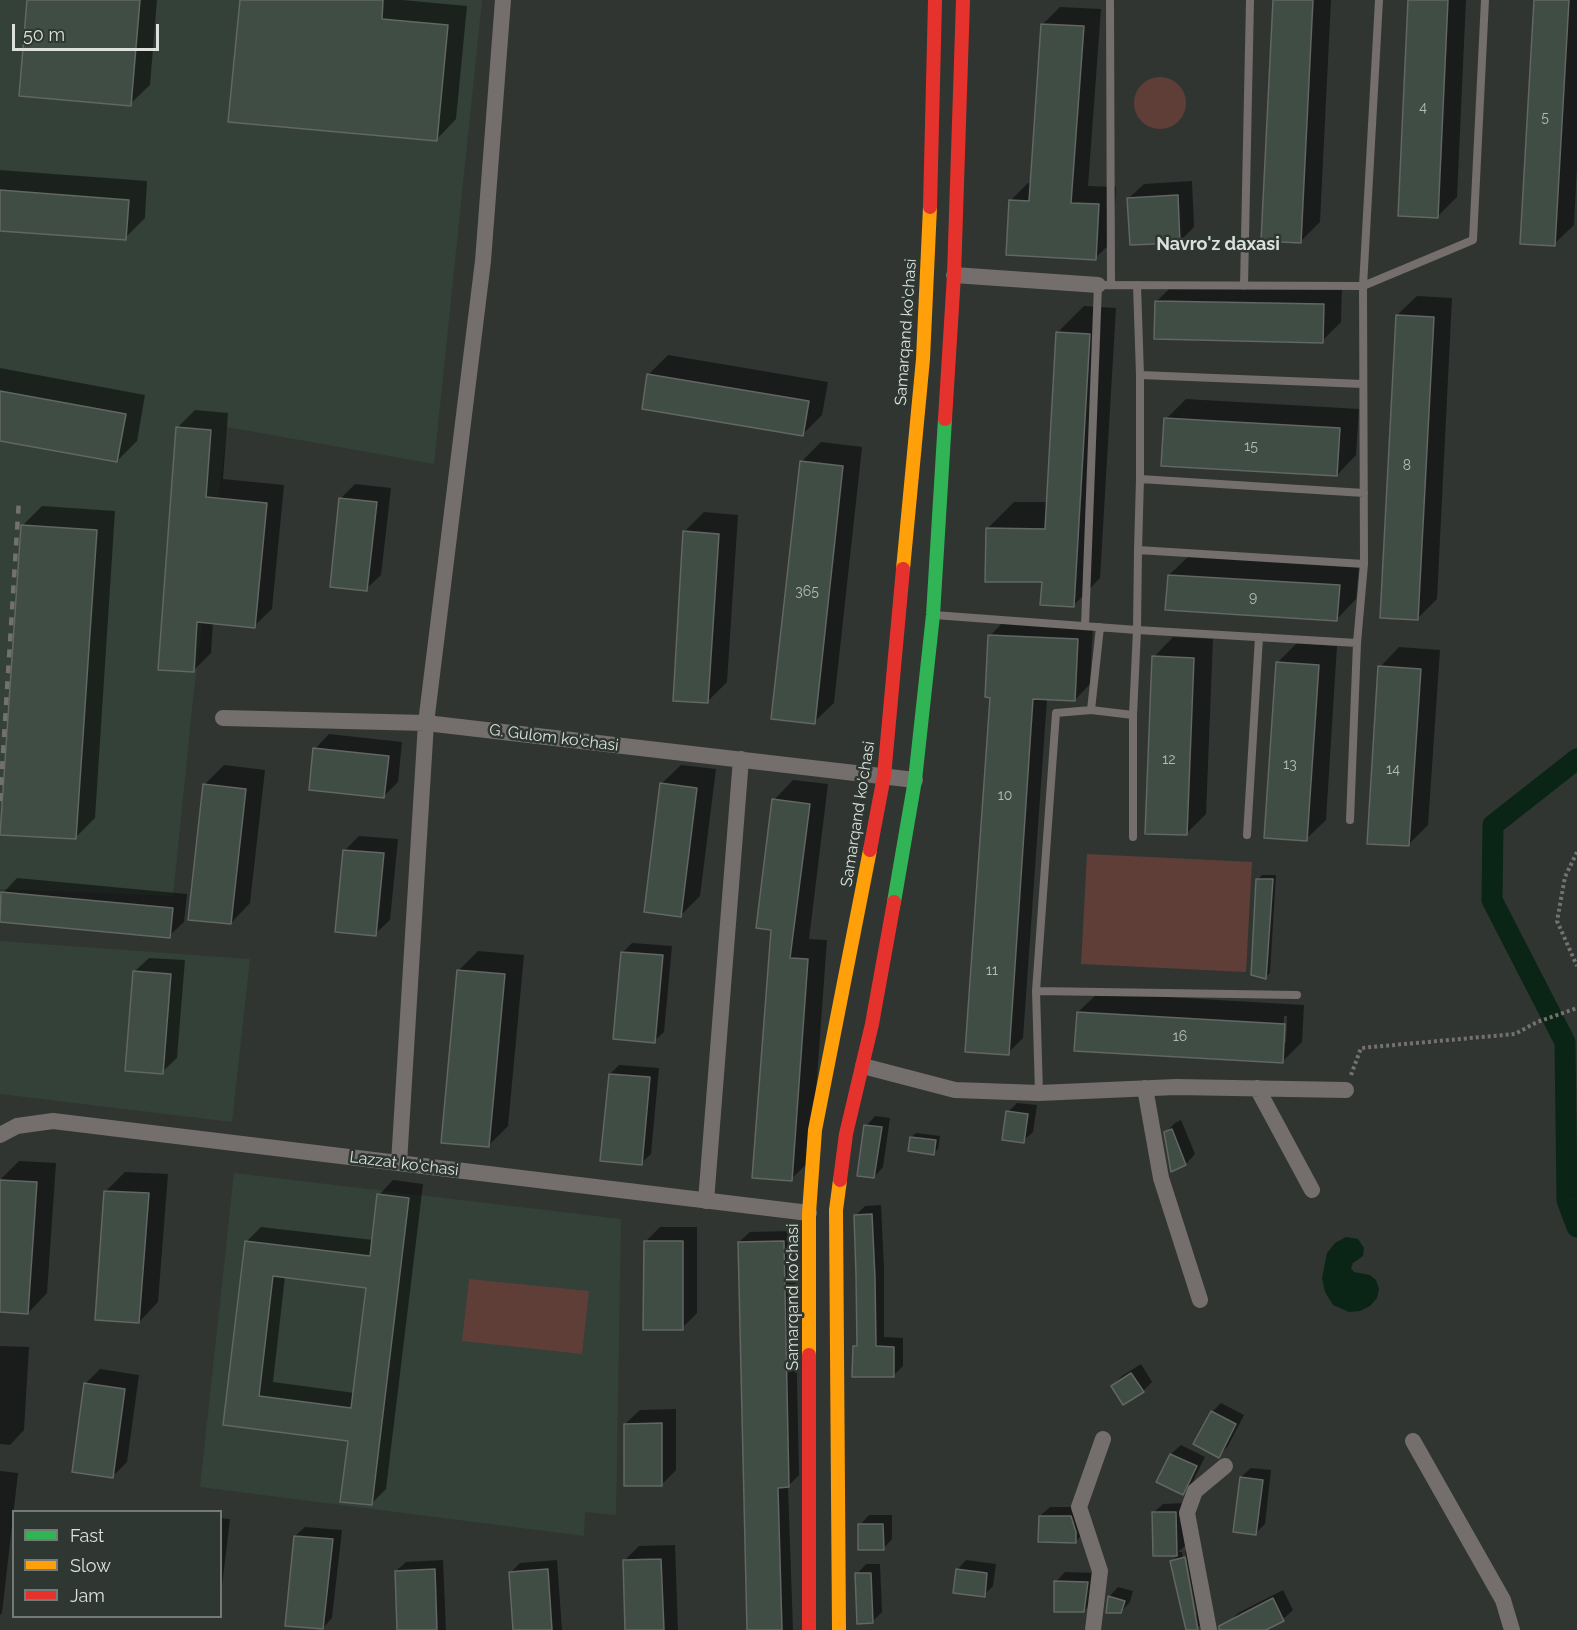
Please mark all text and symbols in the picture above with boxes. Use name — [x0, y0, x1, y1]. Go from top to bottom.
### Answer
scale bar — [15, 12, 162, 50]
text: 50 m — [23, 24, 65, 45]
house number: 4 — [1419, 100, 1427, 116]
house number: 5 — [1541, 110, 1549, 126]
district label: Navro'z daxasi — [1156, 234, 1280, 256]
street label: Samarqand ko'chasi — [891, 258, 921, 406]
house number: 15 — [1244, 439, 1258, 455]
house number: 8 — [1403, 458, 1411, 474]
house number: 365 — [795, 584, 819, 600]
house number: 9 — [1249, 590, 1257, 606]
street label: G. Gulom ko'chasi — [488, 721, 620, 755]
street label: Samarqand ko'chasi — [837, 740, 879, 888]
house number: 12 — [1162, 752, 1176, 768]
house number: 13 — [1283, 757, 1297, 773]
house number: 14 — [1386, 762, 1400, 778]
house number: 10 — [998, 788, 1012, 804]
house number: 11 — [986, 963, 998, 979]
house number: 16 — [1173, 1029, 1187, 1045]
street label: Lazzat ko'chasi — [348, 1148, 460, 1180]
street label: Samarqand ko'chasi — [783, 1223, 803, 1371]
legend — [12, 1510, 222, 1618]
text: Fast — [70, 1525, 104, 1546]
text: Slow — [70, 1555, 111, 1576]
text: Jam — [70, 1585, 105, 1606]

